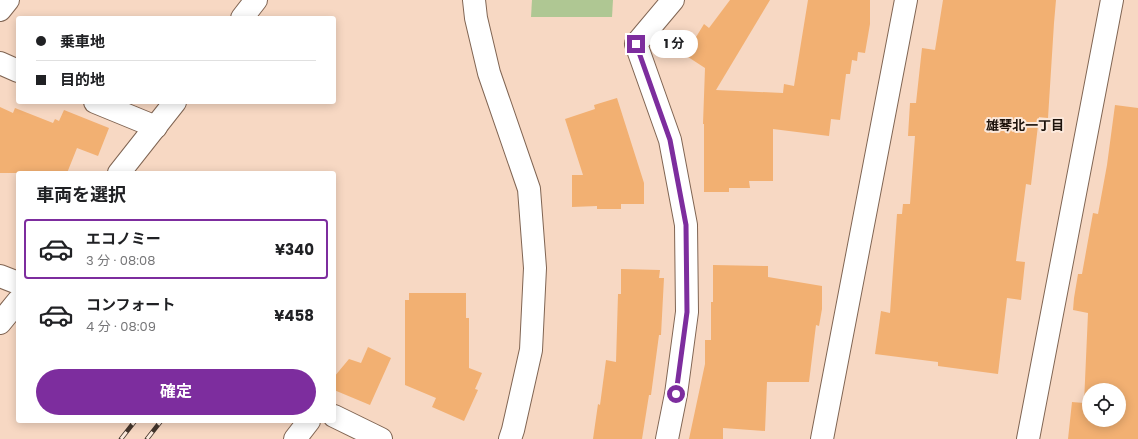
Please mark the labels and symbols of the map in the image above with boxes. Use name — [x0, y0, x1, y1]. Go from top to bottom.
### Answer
callout: 1 分 — [650, 30, 698, 58]
route end — [627, 35, 645, 53]
district label: 雄琴北一丁目 — [986, 116, 1064, 135]
route start — [667, 385, 685, 403]

